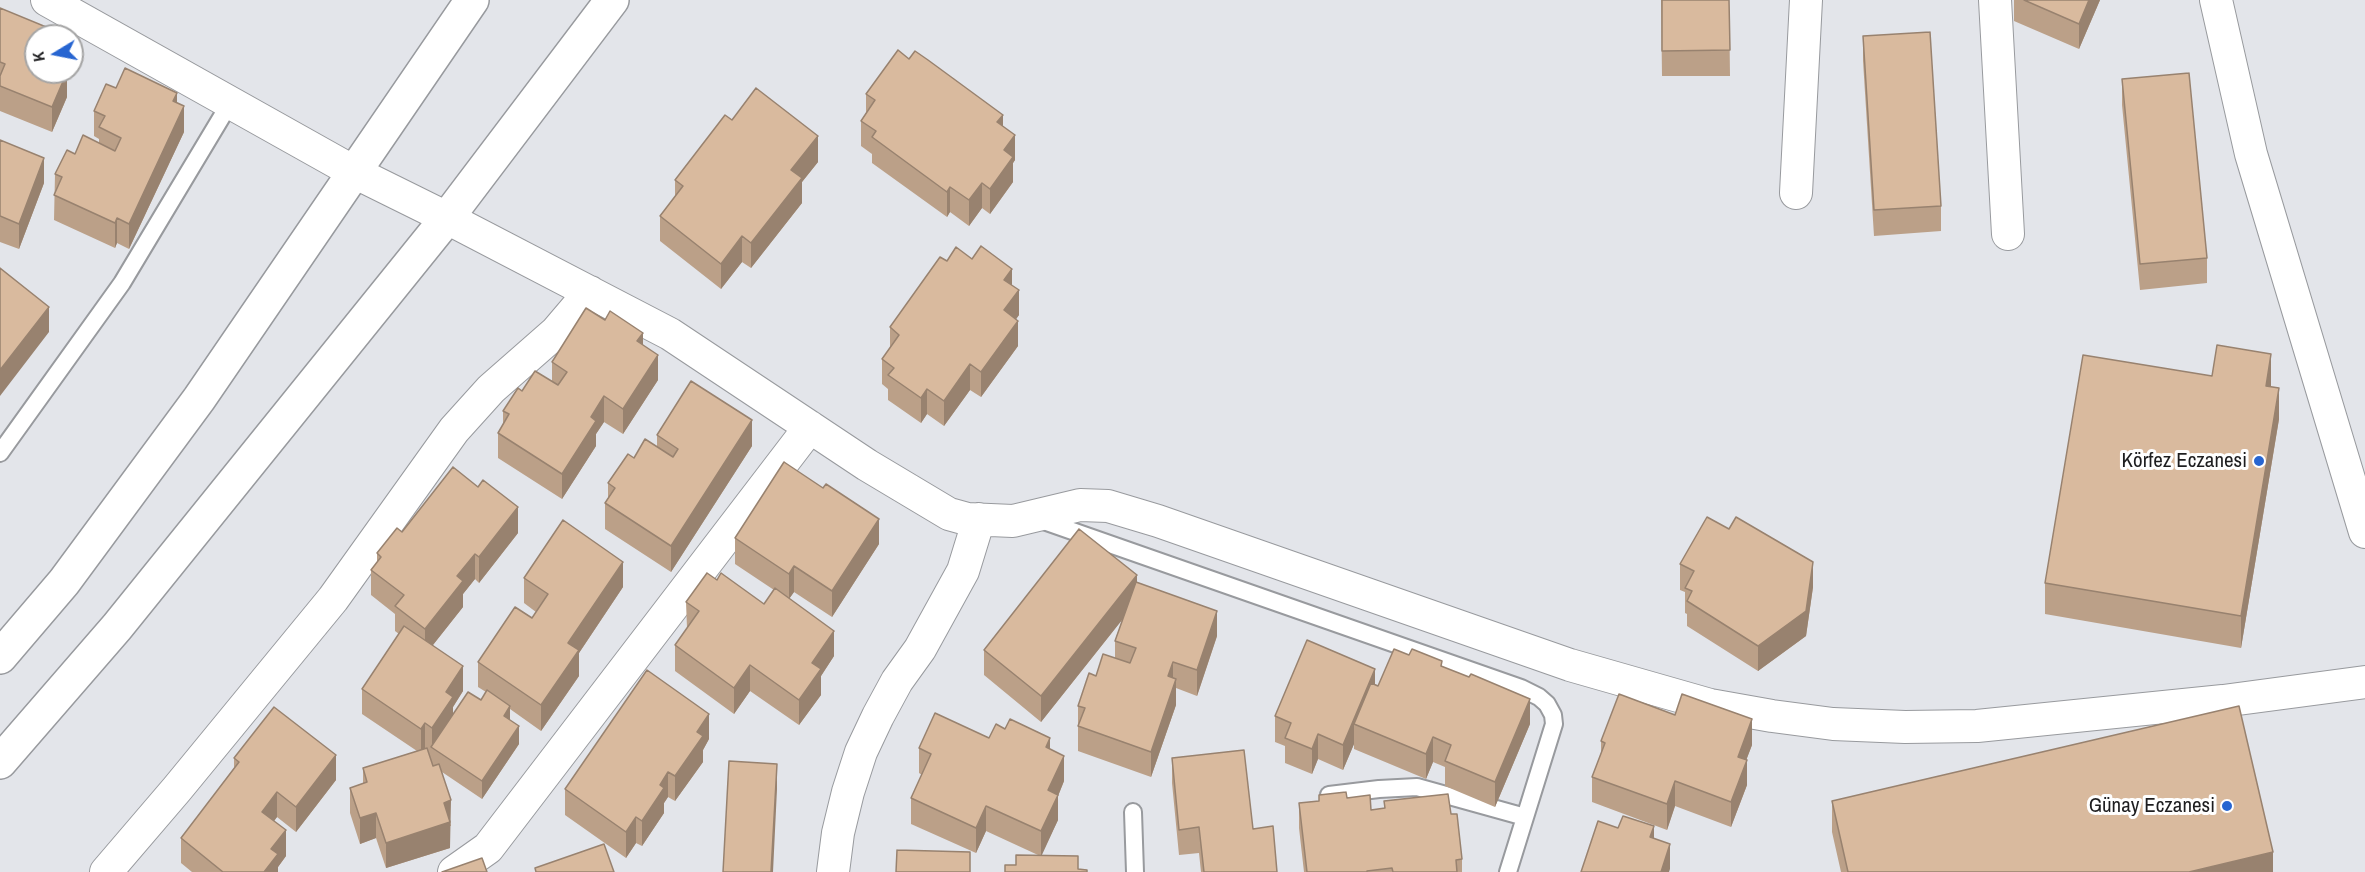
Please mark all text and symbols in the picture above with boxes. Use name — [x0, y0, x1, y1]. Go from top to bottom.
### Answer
north arrow — [24, 24, 84, 84]
text: K — [27, 50, 50, 63]
place label: Körfez Eczanesi — [2122, 448, 2247, 474]
marker: Körfez Eczanesi — [2252, 454, 2266, 468]
place label: Günay Eczanesi — [2089, 793, 2215, 819]
marker: Günay Eczanesi — [2220, 799, 2234, 813]

